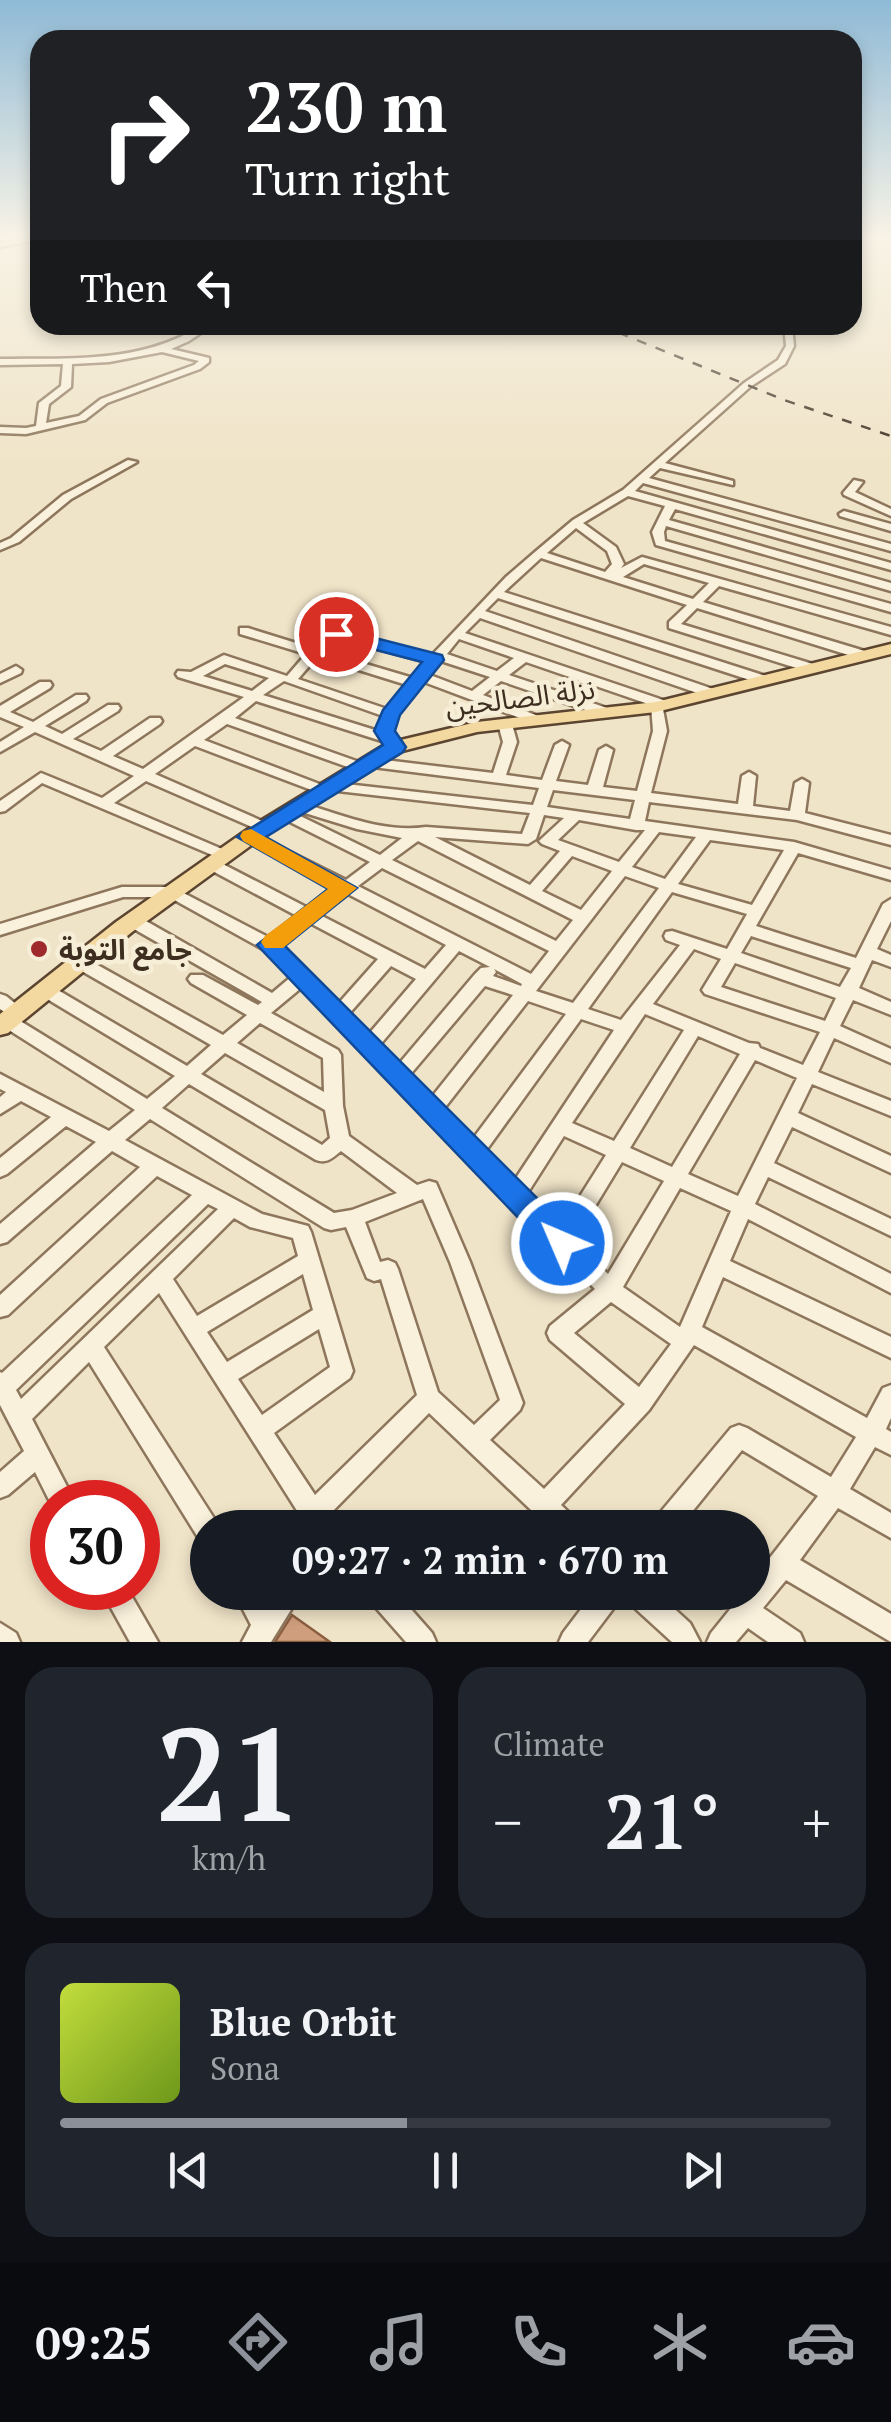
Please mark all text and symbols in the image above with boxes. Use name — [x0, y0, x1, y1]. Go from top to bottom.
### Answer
text: 230 m — [245, 59, 447, 152]
icon: right — [80, 70, 210, 200]
text: Turn right — [245, 148, 450, 208]
icon: left — [188, 260, 243, 315]
text: Then — [80, 263, 168, 313]
pin — [294, 592, 379, 677]
icon: arrive — [309, 607, 364, 662]
street label: نزلة الصالحين — [443, 669, 597, 725]
place label: جامع التوبة — [59, 931, 192, 971]
marker: جامع التوبة — [28, 938, 50, 960]
position arrow — [510, 1191, 614, 1295]
speed limit sign: 30 — [30, 1480, 160, 1610]
text: 09:27 · 2 min · 670 m — [292, 1535, 668, 1585]
text: 21 — [156, 1686, 302, 1858]
text: Climate — [493, 1723, 605, 1765]
text: 21° — [604, 1771, 720, 1870]
text: − — [493, 1785, 522, 1858]
text: + — [802, 1785, 831, 1858]
text: km/h — [192, 1837, 266, 1879]
text: Blue Orbit — [210, 1997, 397, 2047]
text: Sona — [210, 2047, 280, 2089]
icon: previous — [161, 2143, 216, 2198]
icon: pause — [418, 2143, 473, 2198]
icon: next — [675, 2143, 730, 2198]
icon: directions — [223, 2307, 293, 2377]
icon: music — [364, 2307, 434, 2377]
icon: phone — [504, 2307, 574, 2377]
icon: climate — [645, 2307, 715, 2377]
icon: car — [786, 2307, 856, 2377]
text: 09:25 — [35, 2312, 152, 2372]

